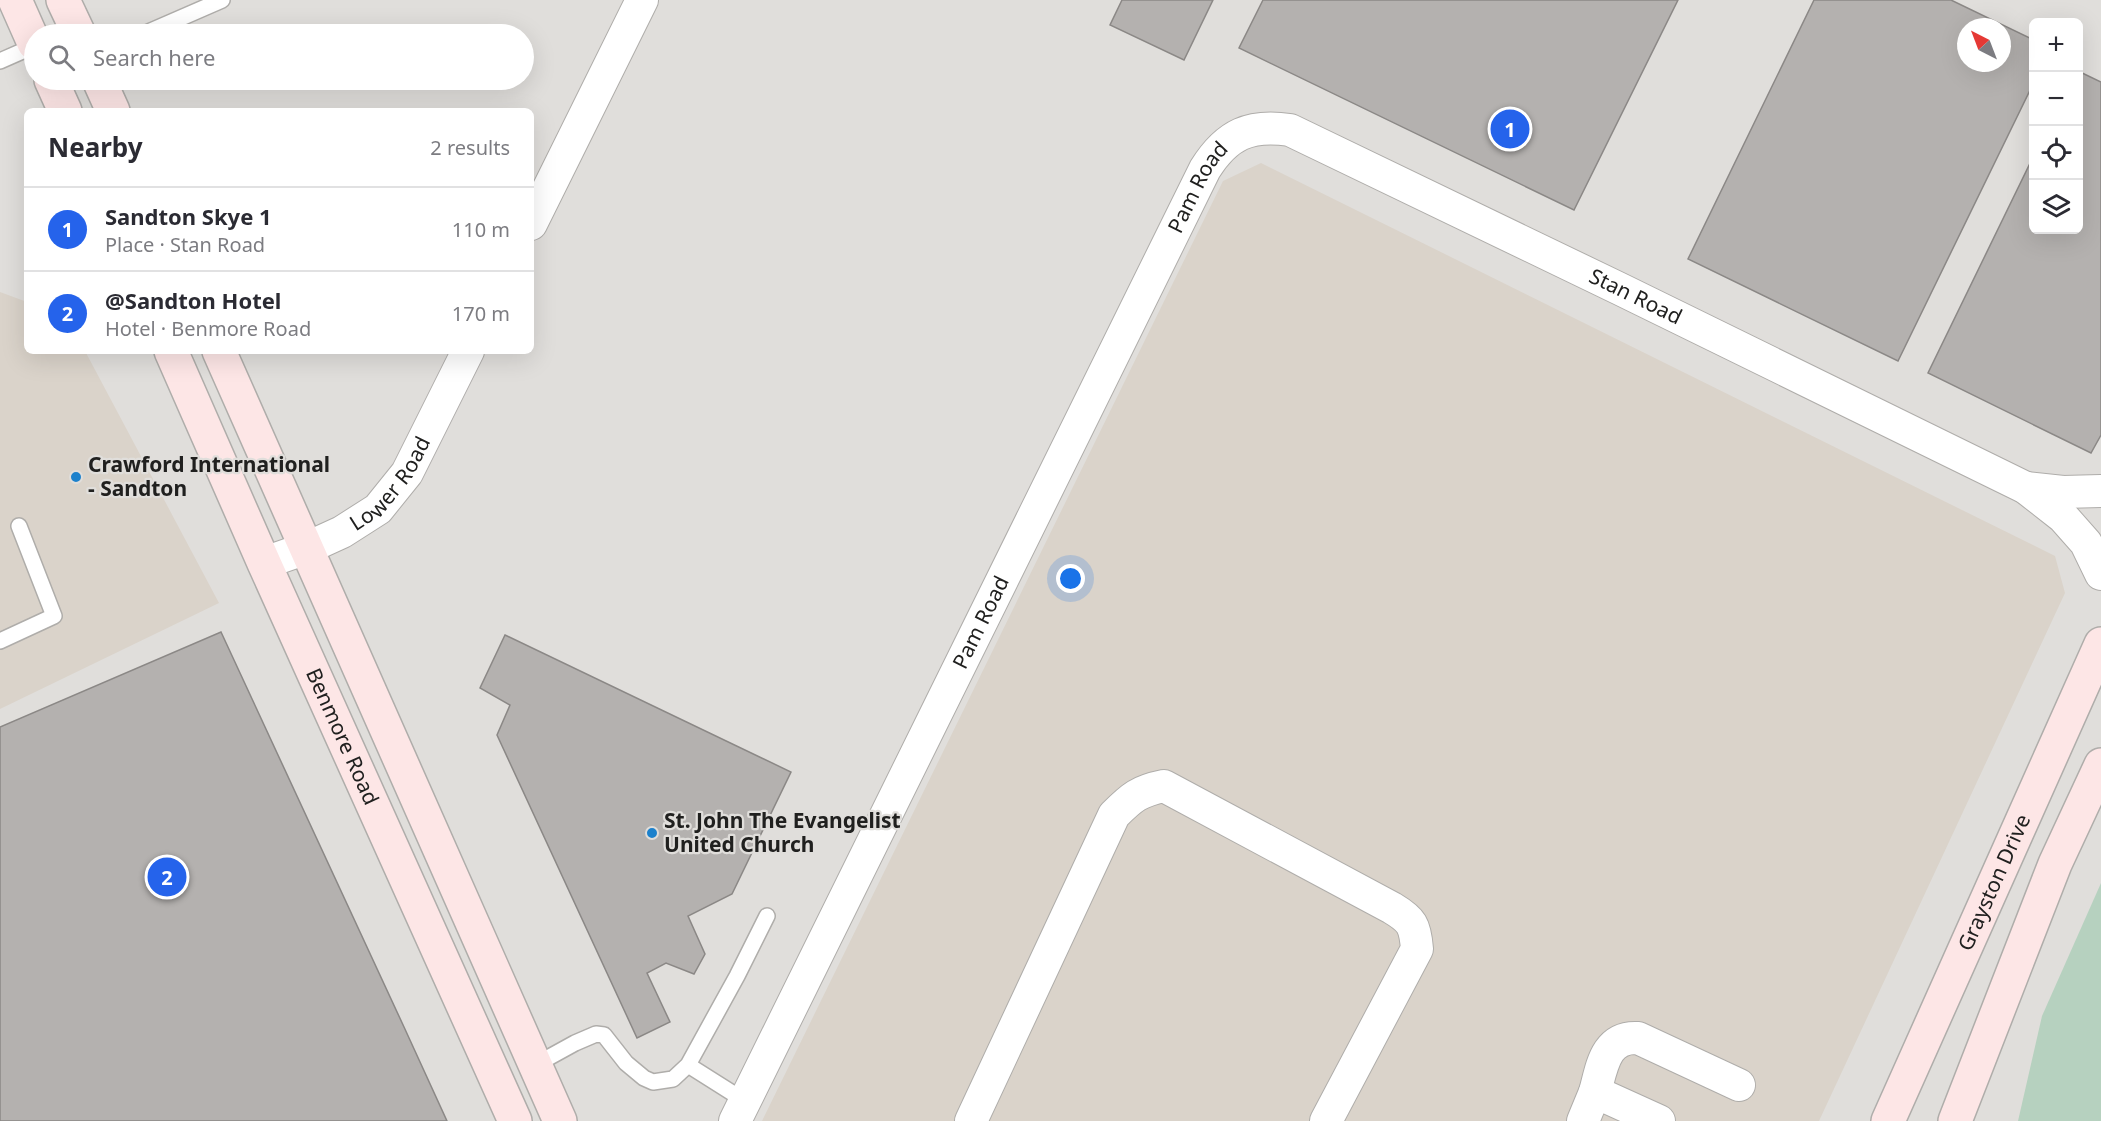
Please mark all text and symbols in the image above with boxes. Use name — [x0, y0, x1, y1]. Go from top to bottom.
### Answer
north arrow — [1957, 18, 2011, 72]
map controls — [2029, 18, 2083, 234]
button: + — [2029, 18, 2083, 72]
search box — [24, 24, 534, 90]
icon: search — [45, 41, 78, 74]
text: Search here — [93, 42, 215, 72]
button: − — [2029, 72, 2083, 126]
pin: 1 — [1490, 106, 1530, 152]
button: locate — [2029, 126, 2083, 180]
text: Nearby — [48, 129, 143, 165]
text: 2 results — [430, 134, 510, 161]
street label: Pam Road — [1161, 135, 1233, 237]
button: layers — [2029, 180, 2083, 234]
text: Sandton Skye 1 — [105, 201, 272, 231]
text: 1 — [62, 216, 73, 243]
text: 110 m — [452, 216, 510, 243]
text: Place · Stan Road — [105, 231, 265, 258]
street label: Stan Road — [1585, 261, 1687, 330]
text: @Sandton Hotel — [105, 285, 281, 315]
text: 2 — [62, 300, 73, 327]
text: 170 m — [452, 300, 510, 327]
text: Hotel · Benmore Road — [105, 315, 311, 342]
street label: Lower Road — [344, 431, 436, 537]
place label: Crawford International - Sandton — [88, 450, 330, 502]
marker: Crawford International - Sandton — [69, 470, 83, 484]
your location — [1056, 564, 1085, 593]
street label: Pam Road — [946, 571, 1015, 673]
street label: Benmore Road — [300, 664, 386, 809]
place label: St. John The Evangelist United Church — [664, 806, 901, 858]
street label: Grayston Drive — [1951, 810, 2036, 955]
marker: St. John The Evangelist United Church — [645, 826, 659, 840]
pin: 2 — [148, 854, 186, 900]

